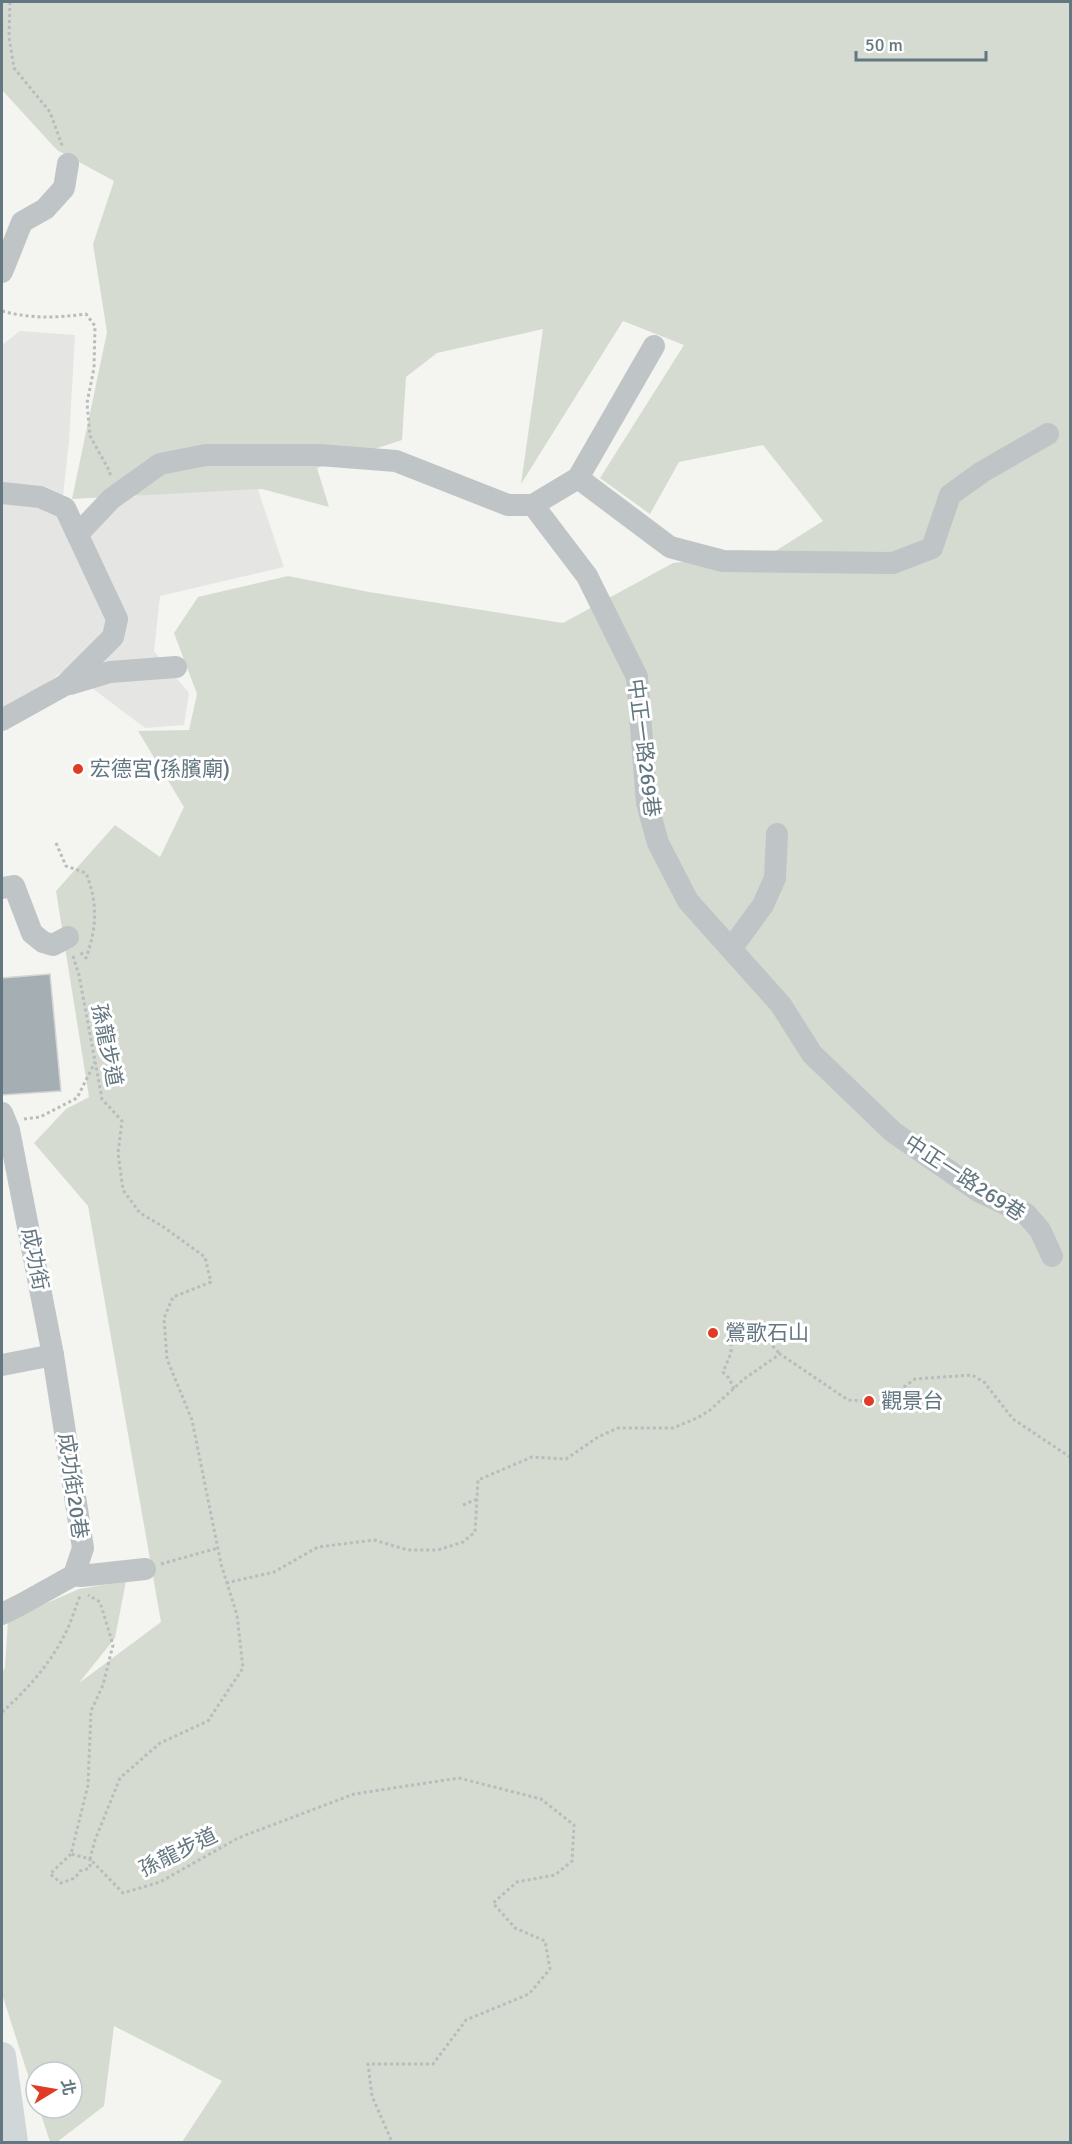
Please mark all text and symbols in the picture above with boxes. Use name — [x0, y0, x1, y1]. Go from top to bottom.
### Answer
scale bar — [856, 24, 986, 62]
text: 50 m — [865, 34, 903, 56]
street label: 中正一路269巷 — [623, 677, 665, 819]
place label: 宏德宮(孫臏廟) — [90, 756, 230, 782]
marker: 宏德宮(孫臏廟) — [71, 762, 85, 776]
street label: 孫龍步道 — [86, 1001, 128, 1089]
street label: 中正一路269巷 — [900, 1129, 1030, 1227]
street label: 成功街 — [16, 1226, 54, 1292]
place label: 鶯歌石山 — [725, 1320, 809, 1346]
marker: 鶯歌石山 — [706, 1326, 720, 1340]
place label: 觀景台 — [881, 1388, 944, 1414]
marker: 觀景台 — [862, 1394, 876, 1408]
street label: 成功街20巷 — [53, 1431, 93, 1541]
street label: 孫龍步道 — [135, 1822, 221, 1882]
north arrow — [24, 2060, 84, 2120]
text: 北 — [56, 2078, 79, 2097]

